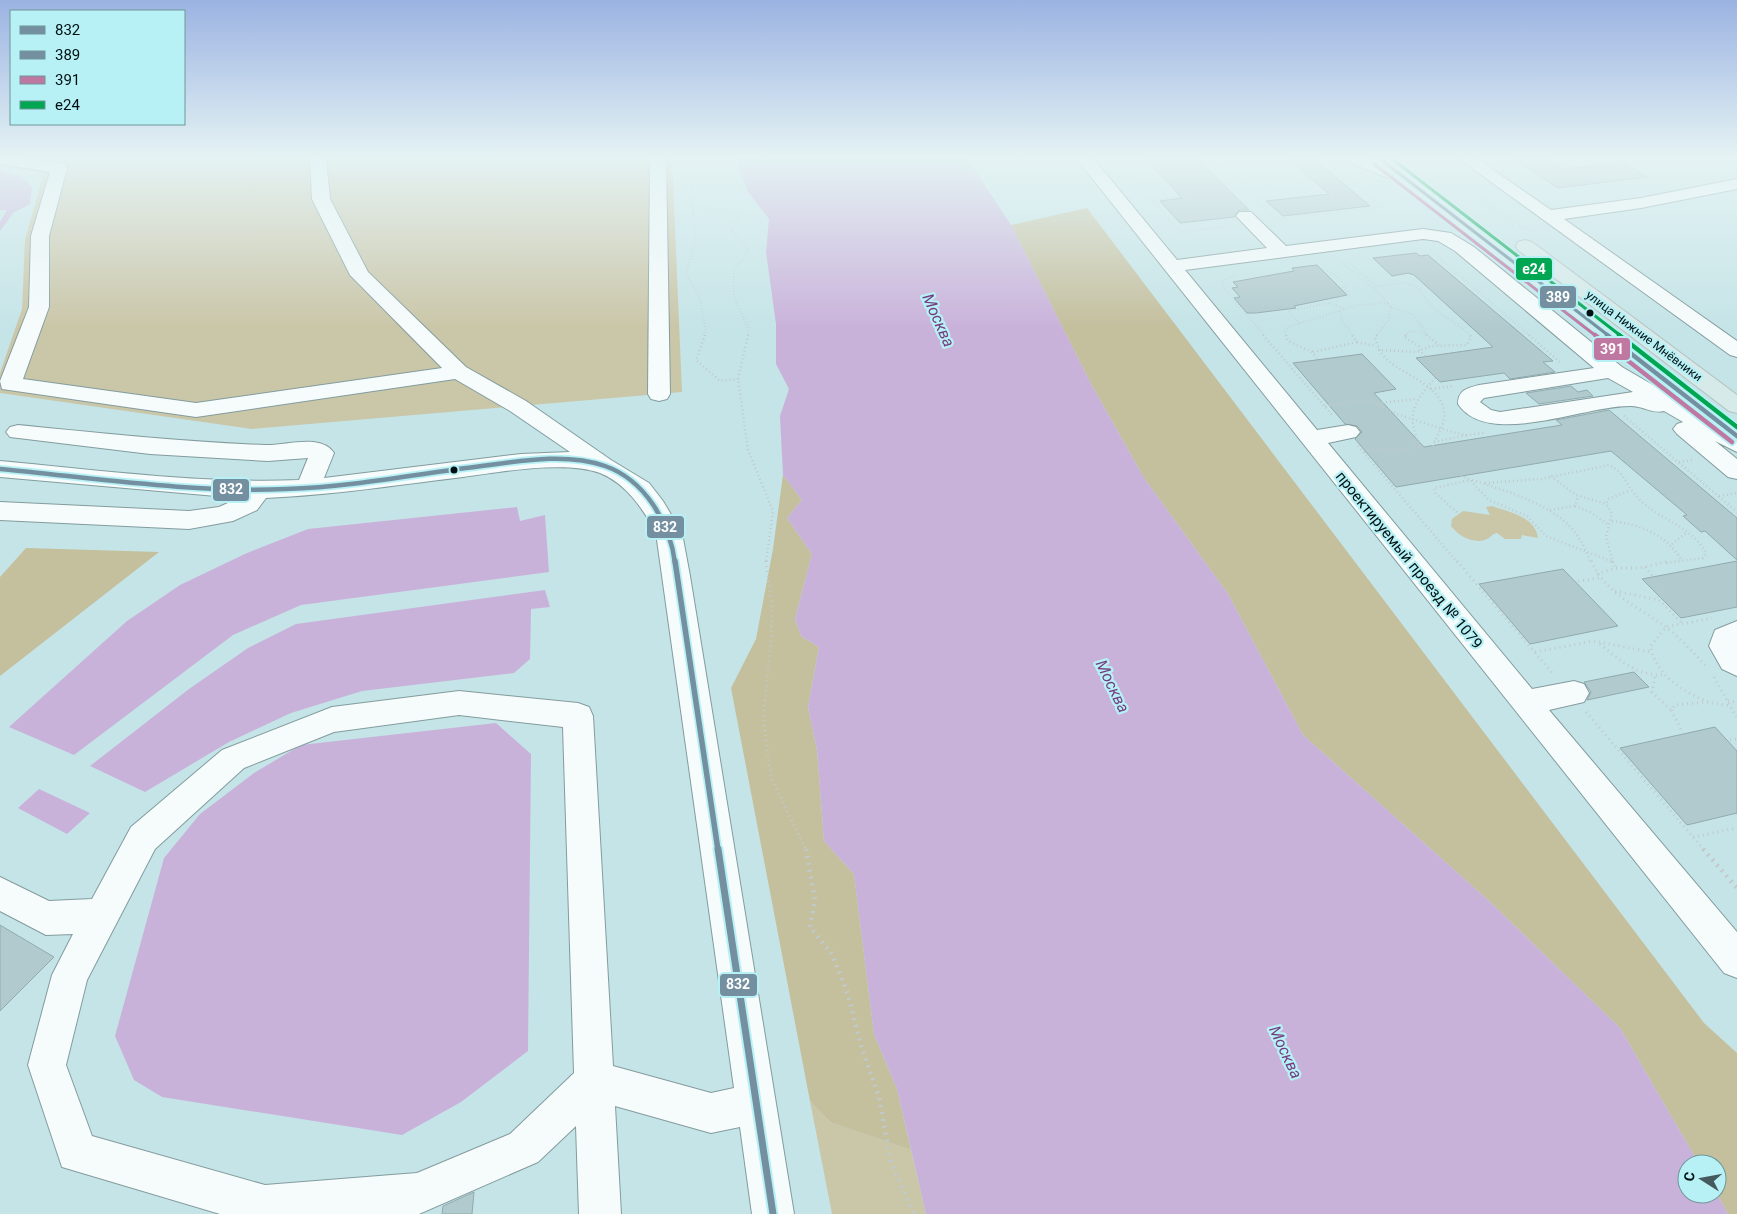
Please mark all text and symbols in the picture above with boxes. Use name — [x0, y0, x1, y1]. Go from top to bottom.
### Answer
legend — [10, 10, 185, 125]
text: 832 — [55, 21, 80, 39]
text: 389 — [55, 46, 80, 64]
text: 391 — [55, 71, 80, 89]
text: е24 — [55, 96, 80, 114]
line badge: е24 — [1515, 257, 1553, 281]
text: е24 — [1522, 261, 1546, 277]
line badge: 389 — [1539, 285, 1577, 309]
street label: улица Нижние Мнёвники — [1583, 288, 1705, 384]
text: 389 — [1546, 289, 1570, 305]
water label: Москва — [918, 291, 959, 350]
unlabelled marker — [1585, 308, 1595, 318]
line badge: 391 — [1593, 337, 1631, 361]
text: 391 — [1600, 341, 1624, 357]
unlabelled marker — [449, 465, 459, 475]
street label: проектируемый проезд № 1079 — [1332, 468, 1486, 652]
line badge: 832 — [212, 478, 250, 502]
text: 832 — [219, 481, 243, 497]
line badge: 832 — [646, 515, 685, 539]
text: 832 — [653, 519, 677, 535]
water label: Москва — [1092, 657, 1133, 716]
line badge: 832 — [719, 973, 758, 997]
text: 832 — [726, 976, 750, 992]
water label: Москва — [1265, 1023, 1306, 1082]
north arrow — [1677, 1154, 1727, 1204]
text: С — [1681, 1170, 1698, 1183]

